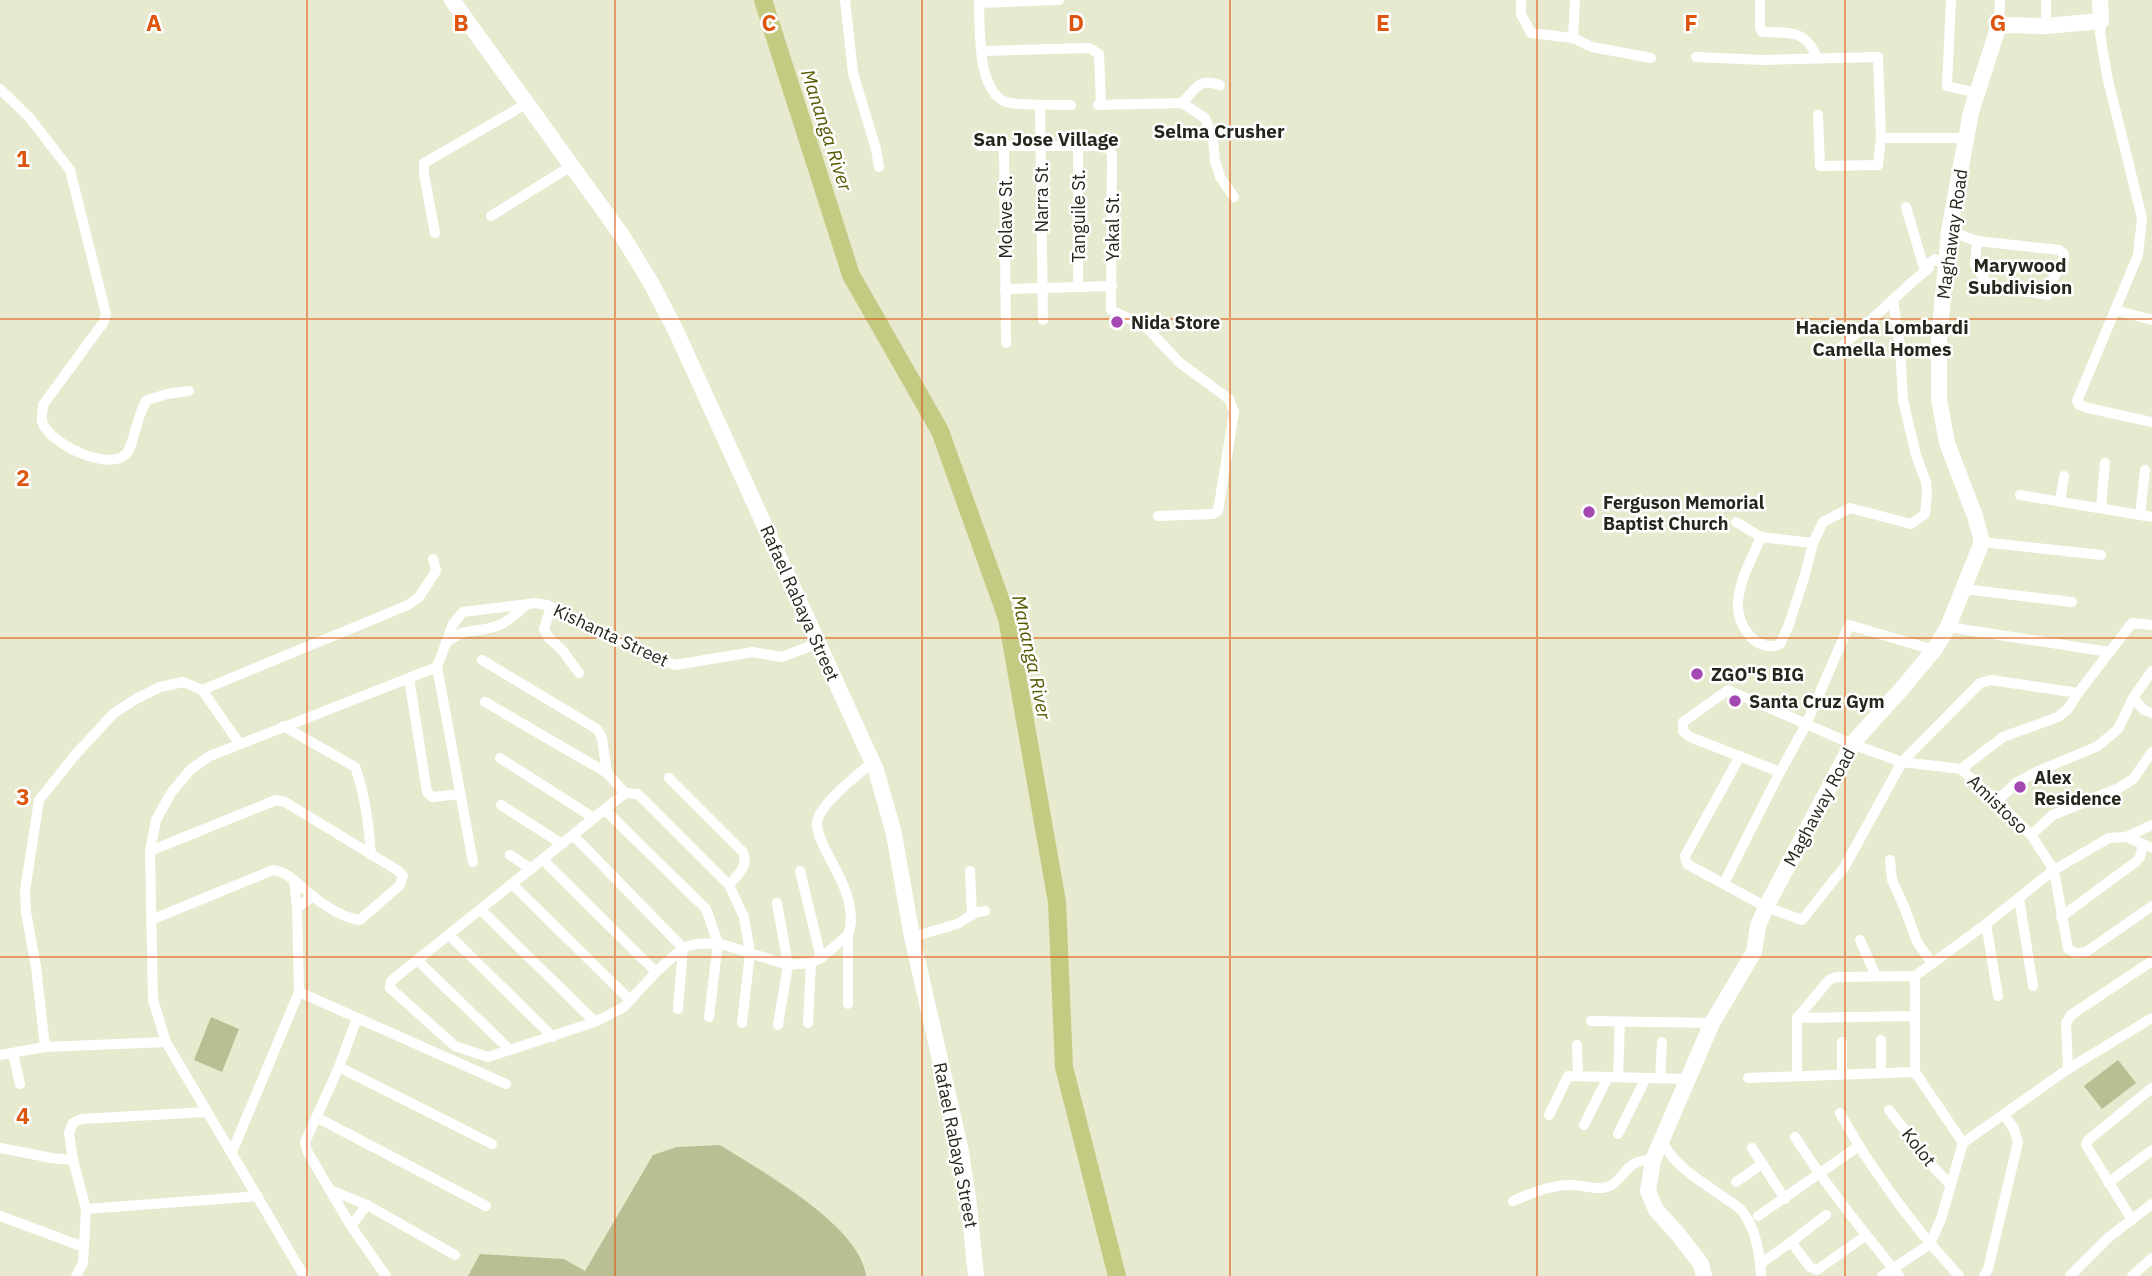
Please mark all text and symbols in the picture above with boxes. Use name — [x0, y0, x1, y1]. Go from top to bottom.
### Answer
text: A — [146, 7, 162, 37]
text: B — [453, 7, 469, 37]
text: C — [762, 7, 777, 37]
text: D — [1068, 7, 1084, 37]
text: E — [1376, 7, 1390, 37]
text: F — [1684, 7, 1698, 37]
text: G — [1990, 7, 2006, 37]
water label: Mananga River — [796, 66, 858, 195]
district label: Selma Crusher — [1153, 119, 1285, 143]
district label: San Jose Village — [973, 127, 1119, 151]
text: 1 — [16, 143, 30, 173]
street label: Narra St. — [1030, 161, 1053, 233]
street label: Maghaway Road — [1931, 167, 1973, 301]
street label: Tanguile St. — [1067, 169, 1090, 263]
street label: Molave St. — [994, 175, 1017, 259]
street label: Yakal St. — [1101, 192, 1124, 262]
district label: Marywood Subdivision — [1968, 253, 2072, 299]
place label: Nida Store — [1131, 311, 1220, 334]
marker: Nida Store — [1109, 314, 1125, 330]
district label: Hacienda Lombardi Camella Homes — [1795, 315, 1969, 361]
text: 2 — [16, 462, 30, 492]
place label: Ferguson Memorial Baptist Church — [1603, 491, 1765, 535]
marker: Ferguson Memorial Baptist Church — [1581, 504, 1597, 520]
street label: Rafael Rabaya Street — [755, 521, 845, 685]
water label: Mananga River — [1007, 593, 1057, 722]
street label: Kishanta Street — [550, 598, 672, 672]
place label: ZGO"S BIG — [1711, 663, 1804, 686]
marker: ZGO"S BIG — [1689, 666, 1705, 682]
place label: Santa Cruz Gym — [1749, 690, 1885, 713]
marker: Santa Cruz Gym — [1727, 693, 1743, 709]
street label: Maghaway Road — [1778, 744, 1860, 870]
place label: Alex Residence — [2034, 766, 2121, 810]
street label: Amistoso — [1963, 769, 2033, 839]
marker: Alex Residence — [2012, 779, 2028, 795]
text: 3 — [16, 781, 30, 811]
street label: Rafael Rabaya Street — [929, 1060, 983, 1230]
text: 4 — [16, 1100, 30, 1130]
street label: Kolot — [1897, 1123, 1941, 1171]

